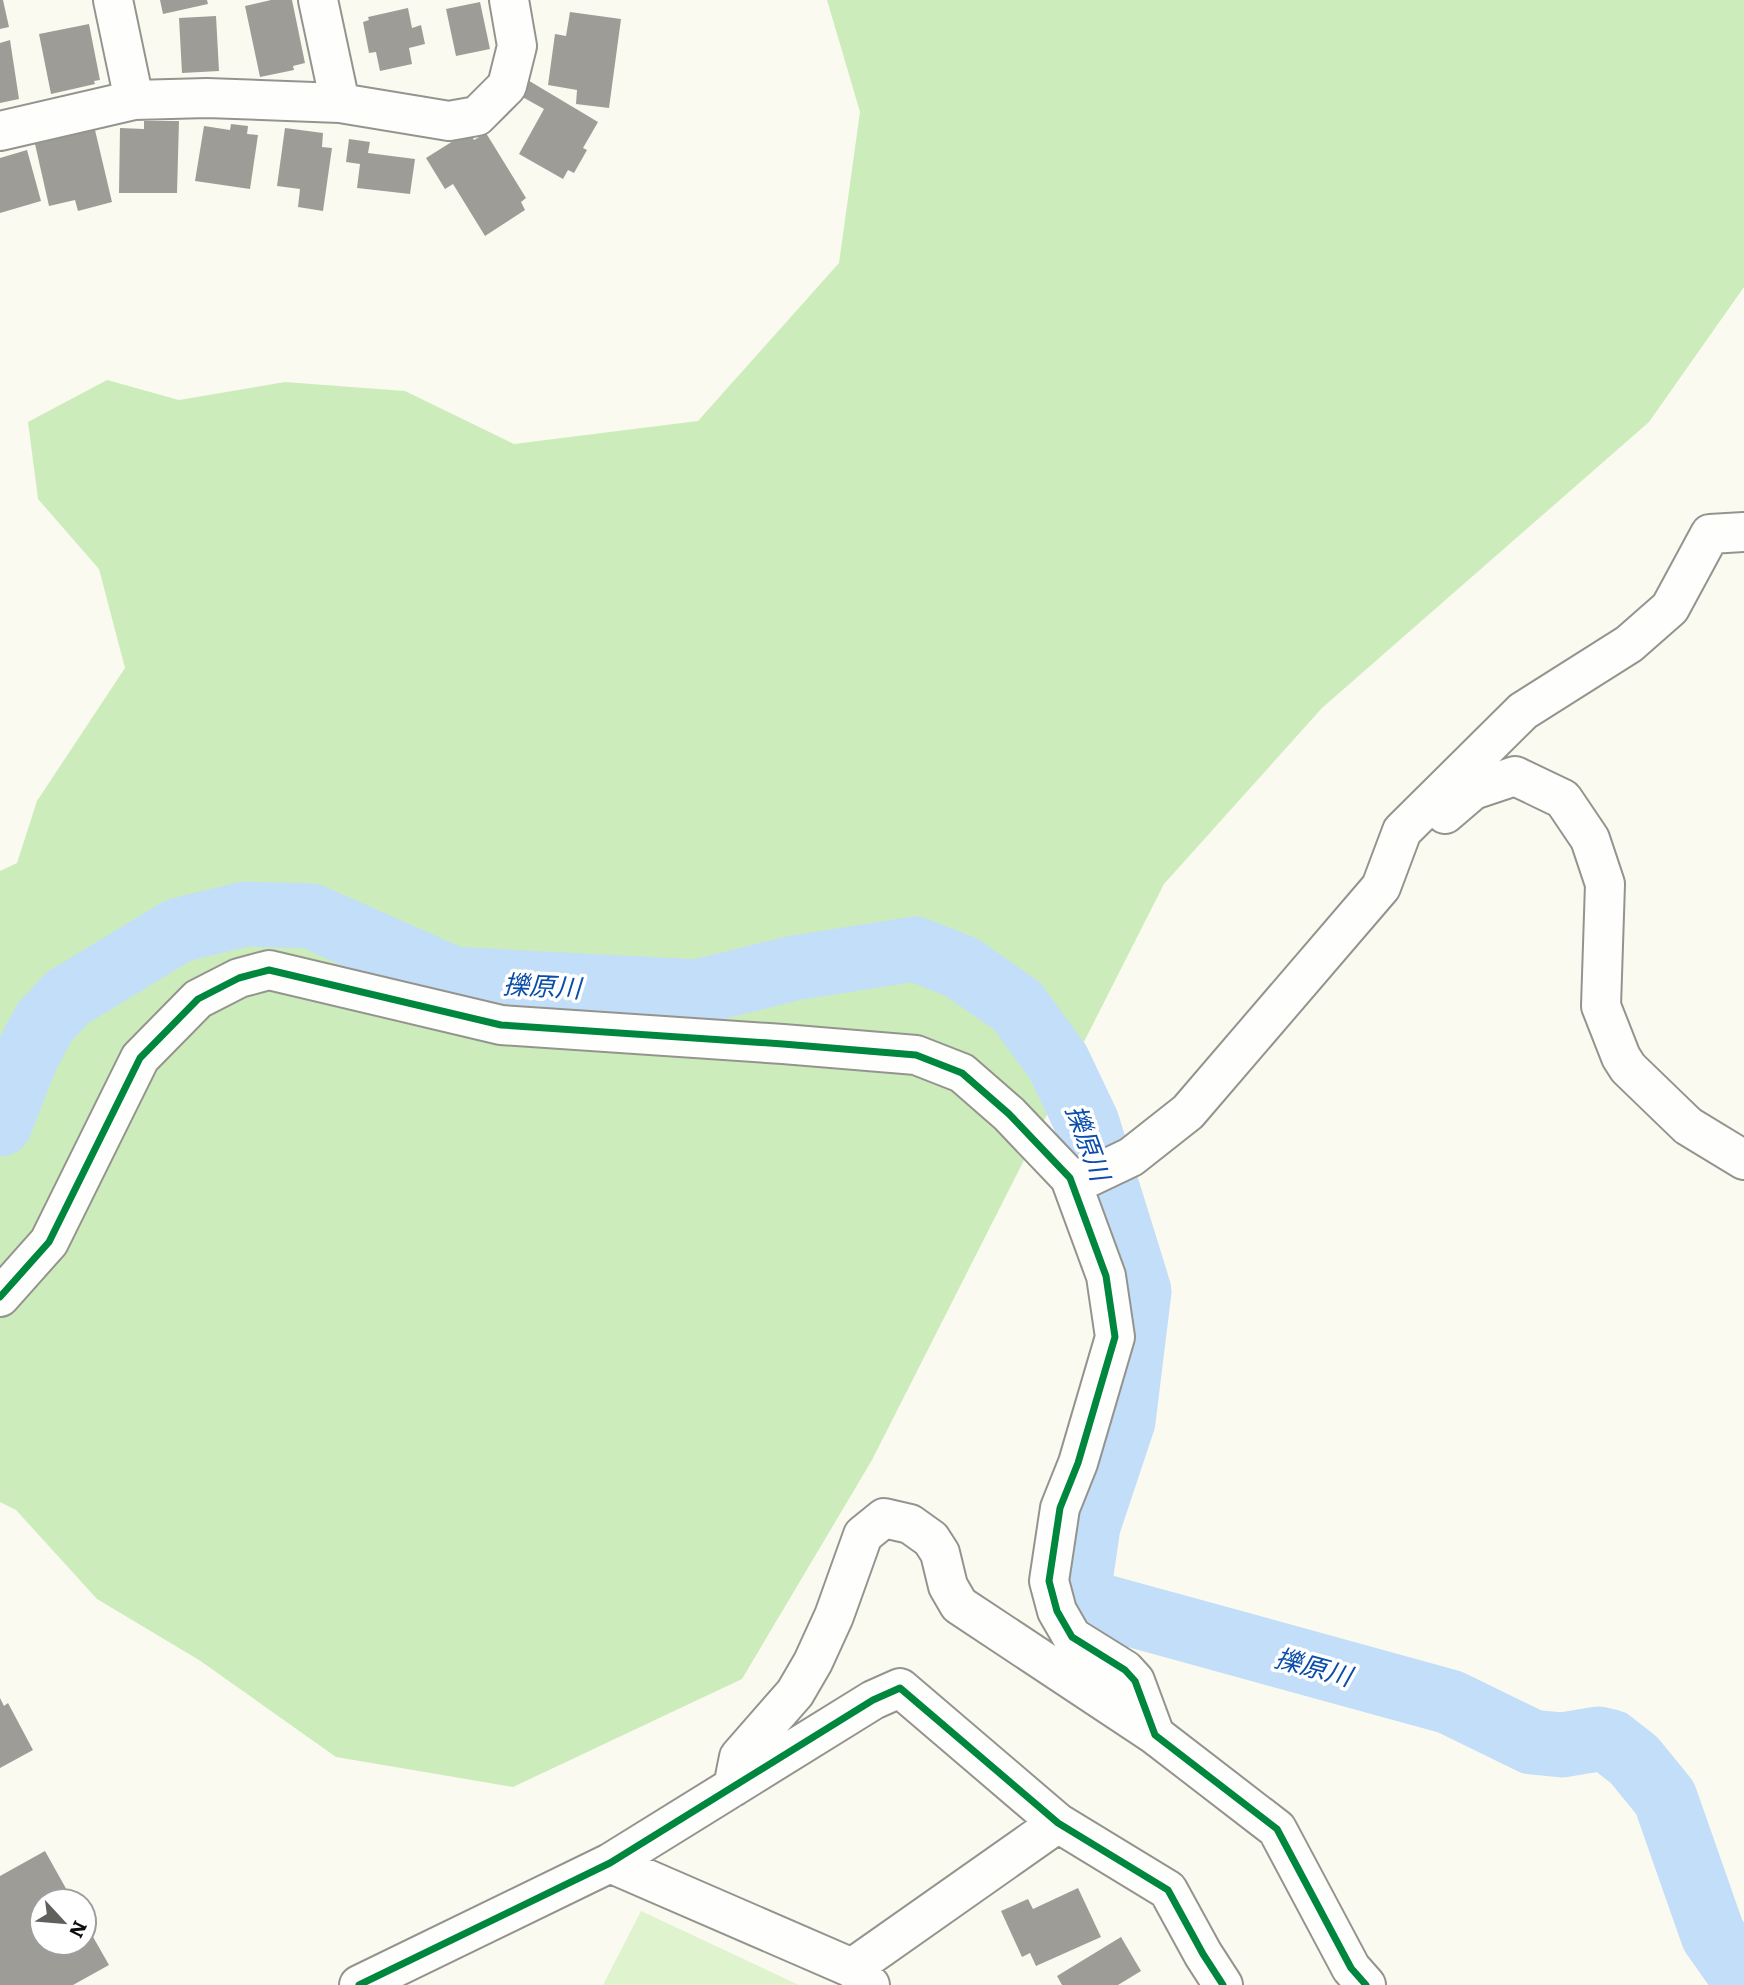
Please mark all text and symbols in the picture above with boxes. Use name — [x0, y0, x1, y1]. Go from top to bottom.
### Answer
water label: 擽原川 — [502, 962, 585, 1006]
water label: 擽原川 — [1058, 1099, 1123, 1188]
water label: 擽原川 — [1271, 1636, 1360, 1695]
north arrow — [28, 1887, 98, 1957]
text: N — [63, 1917, 95, 1943]

